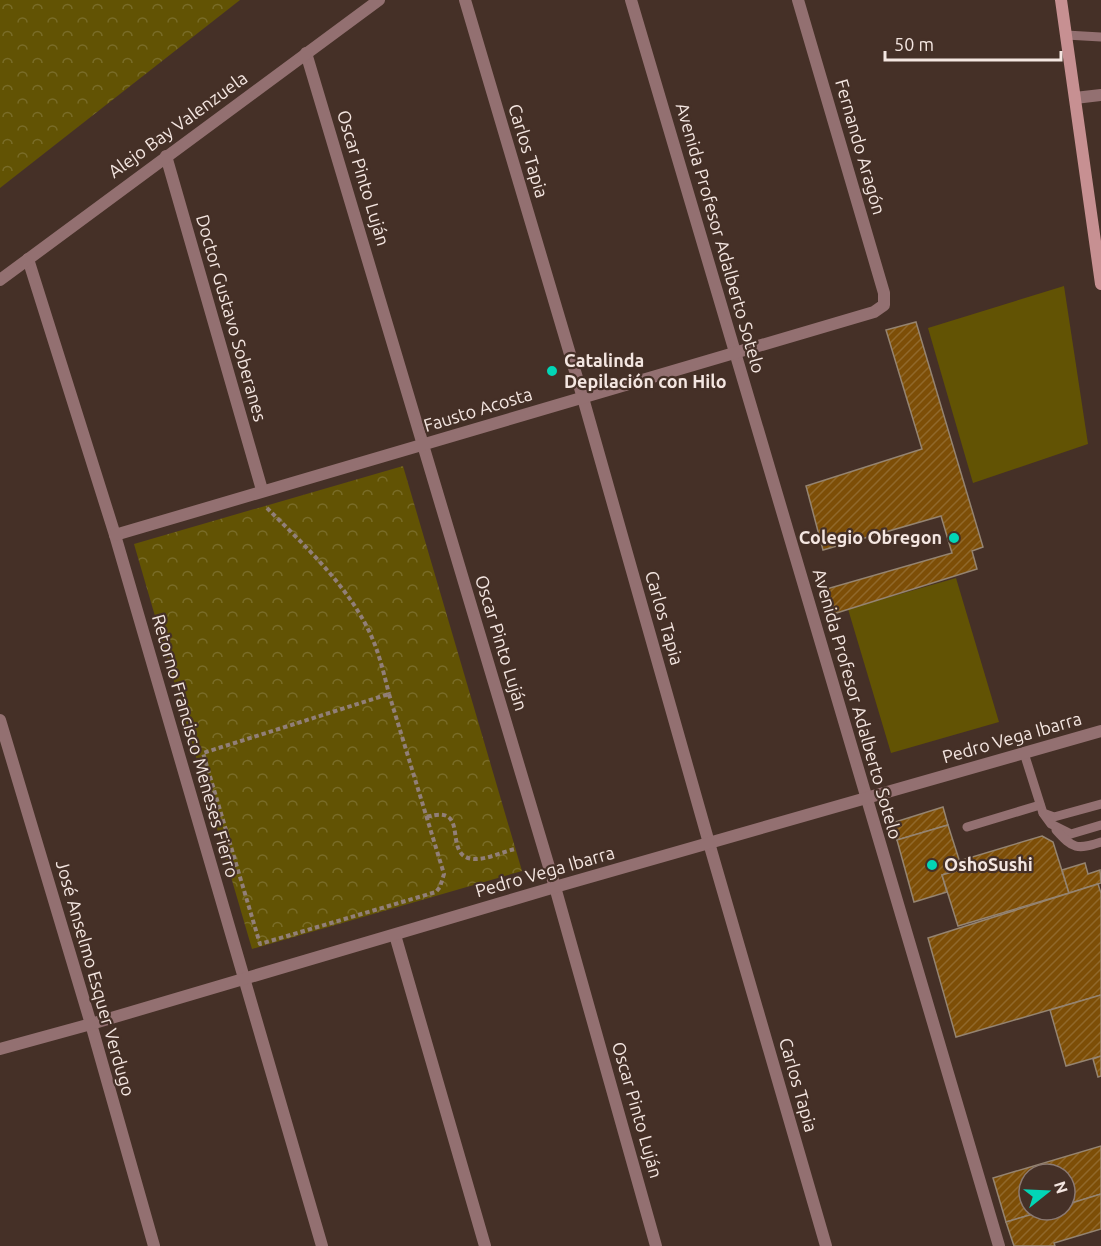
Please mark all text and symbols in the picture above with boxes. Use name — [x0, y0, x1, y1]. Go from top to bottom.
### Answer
scale bar — [885, 24, 1060, 62]
text: 50 m — [894, 34, 934, 54]
street label: Alejo Bay Valenzuela — [104, 67, 251, 181]
street label: Fernando Aragón — [832, 77, 890, 217]
street label: Avenida Profesor Adalberto Sotelo — [673, 100, 769, 375]
street label: Carlos Tapia — [505, 101, 553, 200]
street label: Oscar Pinto Luján — [334, 107, 394, 248]
street label: Doctor Gustavo Soberanes — [193, 212, 271, 424]
place label: Catalinda Depilación con Hilo — [564, 350, 727, 391]
marker: Catalinda Depilación con Hilo — [545, 364, 559, 378]
street label: Fausto Acosta — [421, 383, 534, 435]
place label: Colegio Obregon — [799, 527, 942, 547]
marker: Colegio Obregon — [947, 531, 961, 545]
street label: Avenida Profesor Adalberto Sotelo — [810, 566, 906, 841]
street label: Carlos Tapia — [642, 568, 688, 667]
street label: Oscar Pinto Luján — [472, 572, 532, 713]
street label: Retorno Francisco Meneses Fierro — [149, 612, 243, 880]
street label: Pedro Vega Ibarra — [940, 708, 1084, 767]
street label: Pedro Vega Ibarra — [473, 842, 617, 901]
place label: OshoSushi — [944, 854, 1033, 874]
street label: José Anselmo Esquer Verdugo — [53, 857, 139, 1098]
marker: OshoSushi — [925, 858, 939, 872]
street label: Carlos Tapia — [776, 1035, 822, 1134]
street label: Oscar Pinto Luján — [609, 1039, 667, 1180]
north arrow — [1017, 1162, 1077, 1222]
text: N — [1051, 1179, 1072, 1196]

